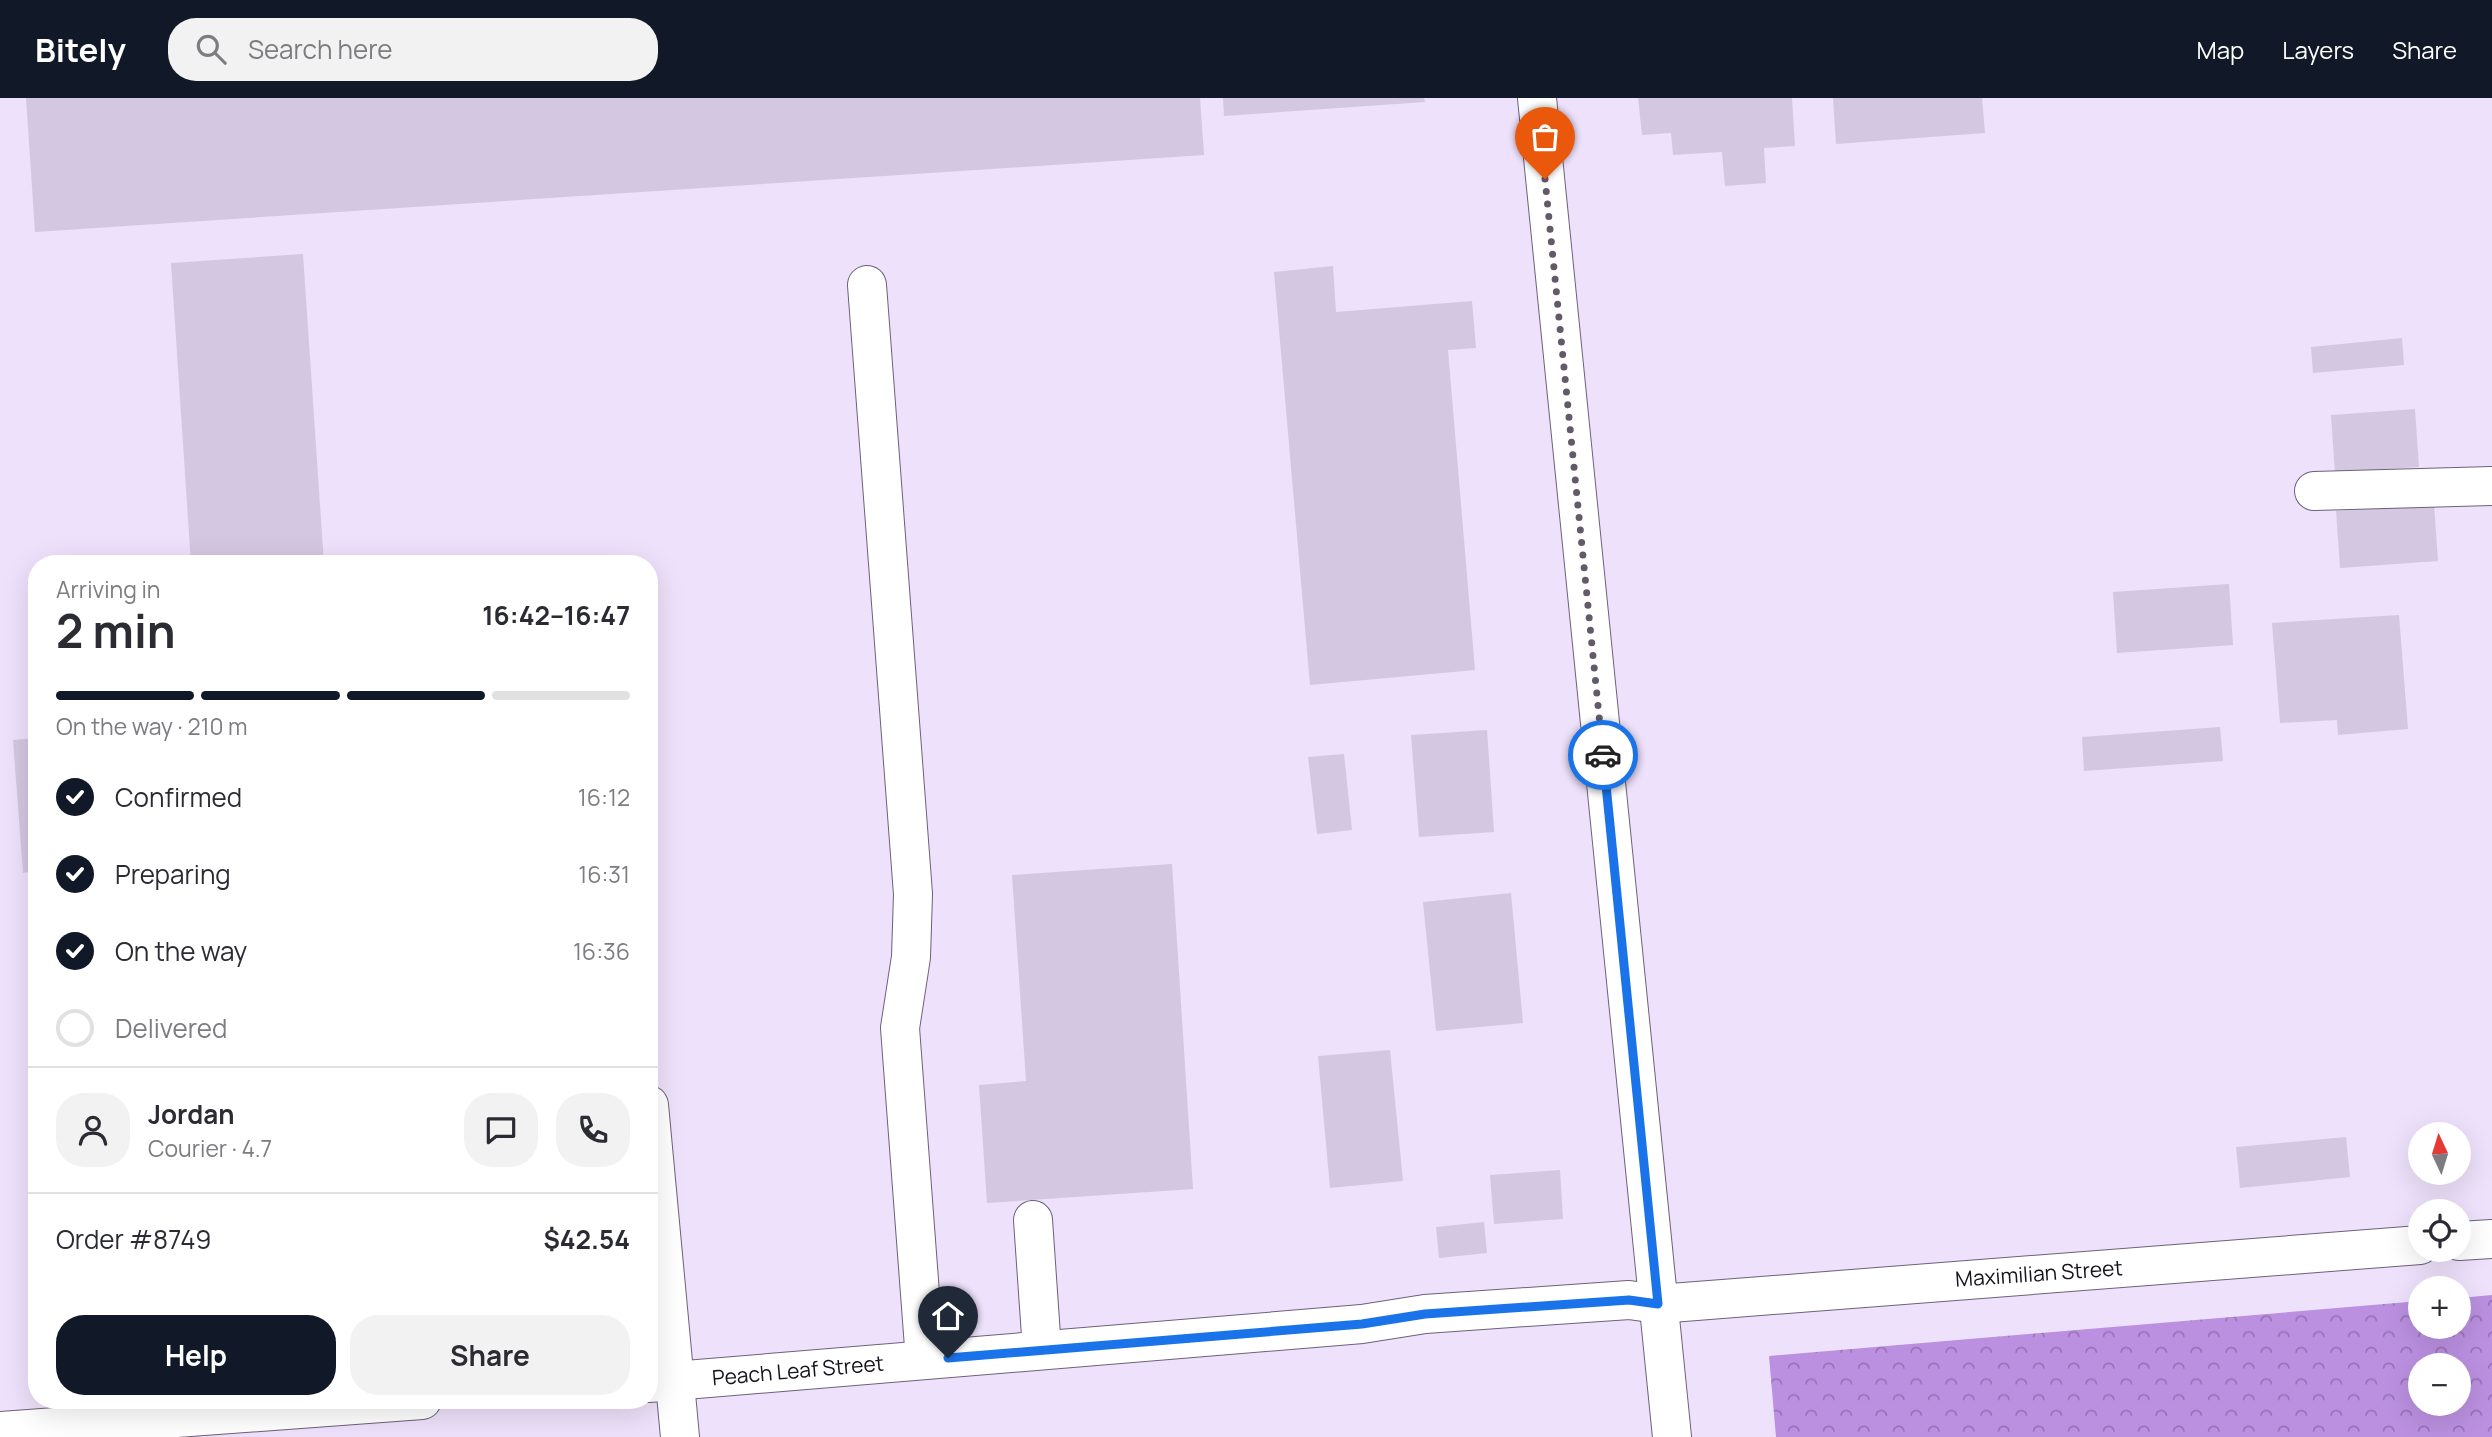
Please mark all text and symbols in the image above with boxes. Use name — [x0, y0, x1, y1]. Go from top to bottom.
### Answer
search box — [168, 18, 658, 81]
text: Bitely — [35, 27, 126, 72]
icon: search — [192, 30, 230, 68]
text: Search here — [248, 31, 393, 67]
text: Map — [2197, 33, 2244, 66]
text: Layers — [2282, 33, 2354, 66]
text: Share — [2392, 33, 2457, 66]
pin — [1515, 107, 1575, 179]
icon: bag — [1526, 118, 1564, 156]
text: Arriving in — [56, 573, 161, 605]
text: 16:42–16:47 — [482, 597, 630, 633]
text: 2 min — [56, 599, 176, 662]
text: On the way · 210 m — [56, 710, 248, 742]
courier — [1568, 720, 1638, 790]
icon: car — [1584, 736, 1622, 774]
icon: check — [56, 778, 94, 816]
text: Confirmed — [115, 779, 242, 815]
text: 16:12 — [578, 781, 630, 813]
icon: check — [56, 855, 94, 893]
text: Preparing — [115, 856, 231, 892]
text: 16:31 — [578, 858, 630, 890]
icon: check — [56, 932, 94, 970]
text: On the way — [115, 933, 247, 969]
text: 16:36 — [573, 935, 630, 967]
text: Delivered — [115, 1010, 227, 1046]
button: person — [56, 1093, 130, 1167]
button: chat — [464, 1093, 538, 1167]
button: phone — [556, 1093, 630, 1167]
text: Jordan — [148, 1096, 234, 1132]
north arrow — [2408, 1122, 2471, 1185]
map controls — [2408, 1122, 2471, 1416]
text: Courier · 4.7 — [148, 1132, 272, 1164]
button: locate — [2408, 1199, 2471, 1262]
text: Order #8749 — [56, 1221, 211, 1257]
text: $42.54 — [543, 1221, 630, 1257]
street label: Maximilian Street — [1954, 1253, 2124, 1293]
button: + — [2408, 1276, 2471, 1339]
pin — [918, 1286, 978, 1358]
icon: home — [929, 1297, 967, 1335]
button: Help — [56, 1315, 336, 1395]
button: Share — [350, 1315, 630, 1395]
street label: Peach Leaf Street — [711, 1349, 885, 1391]
button: − — [2408, 1353, 2471, 1416]

